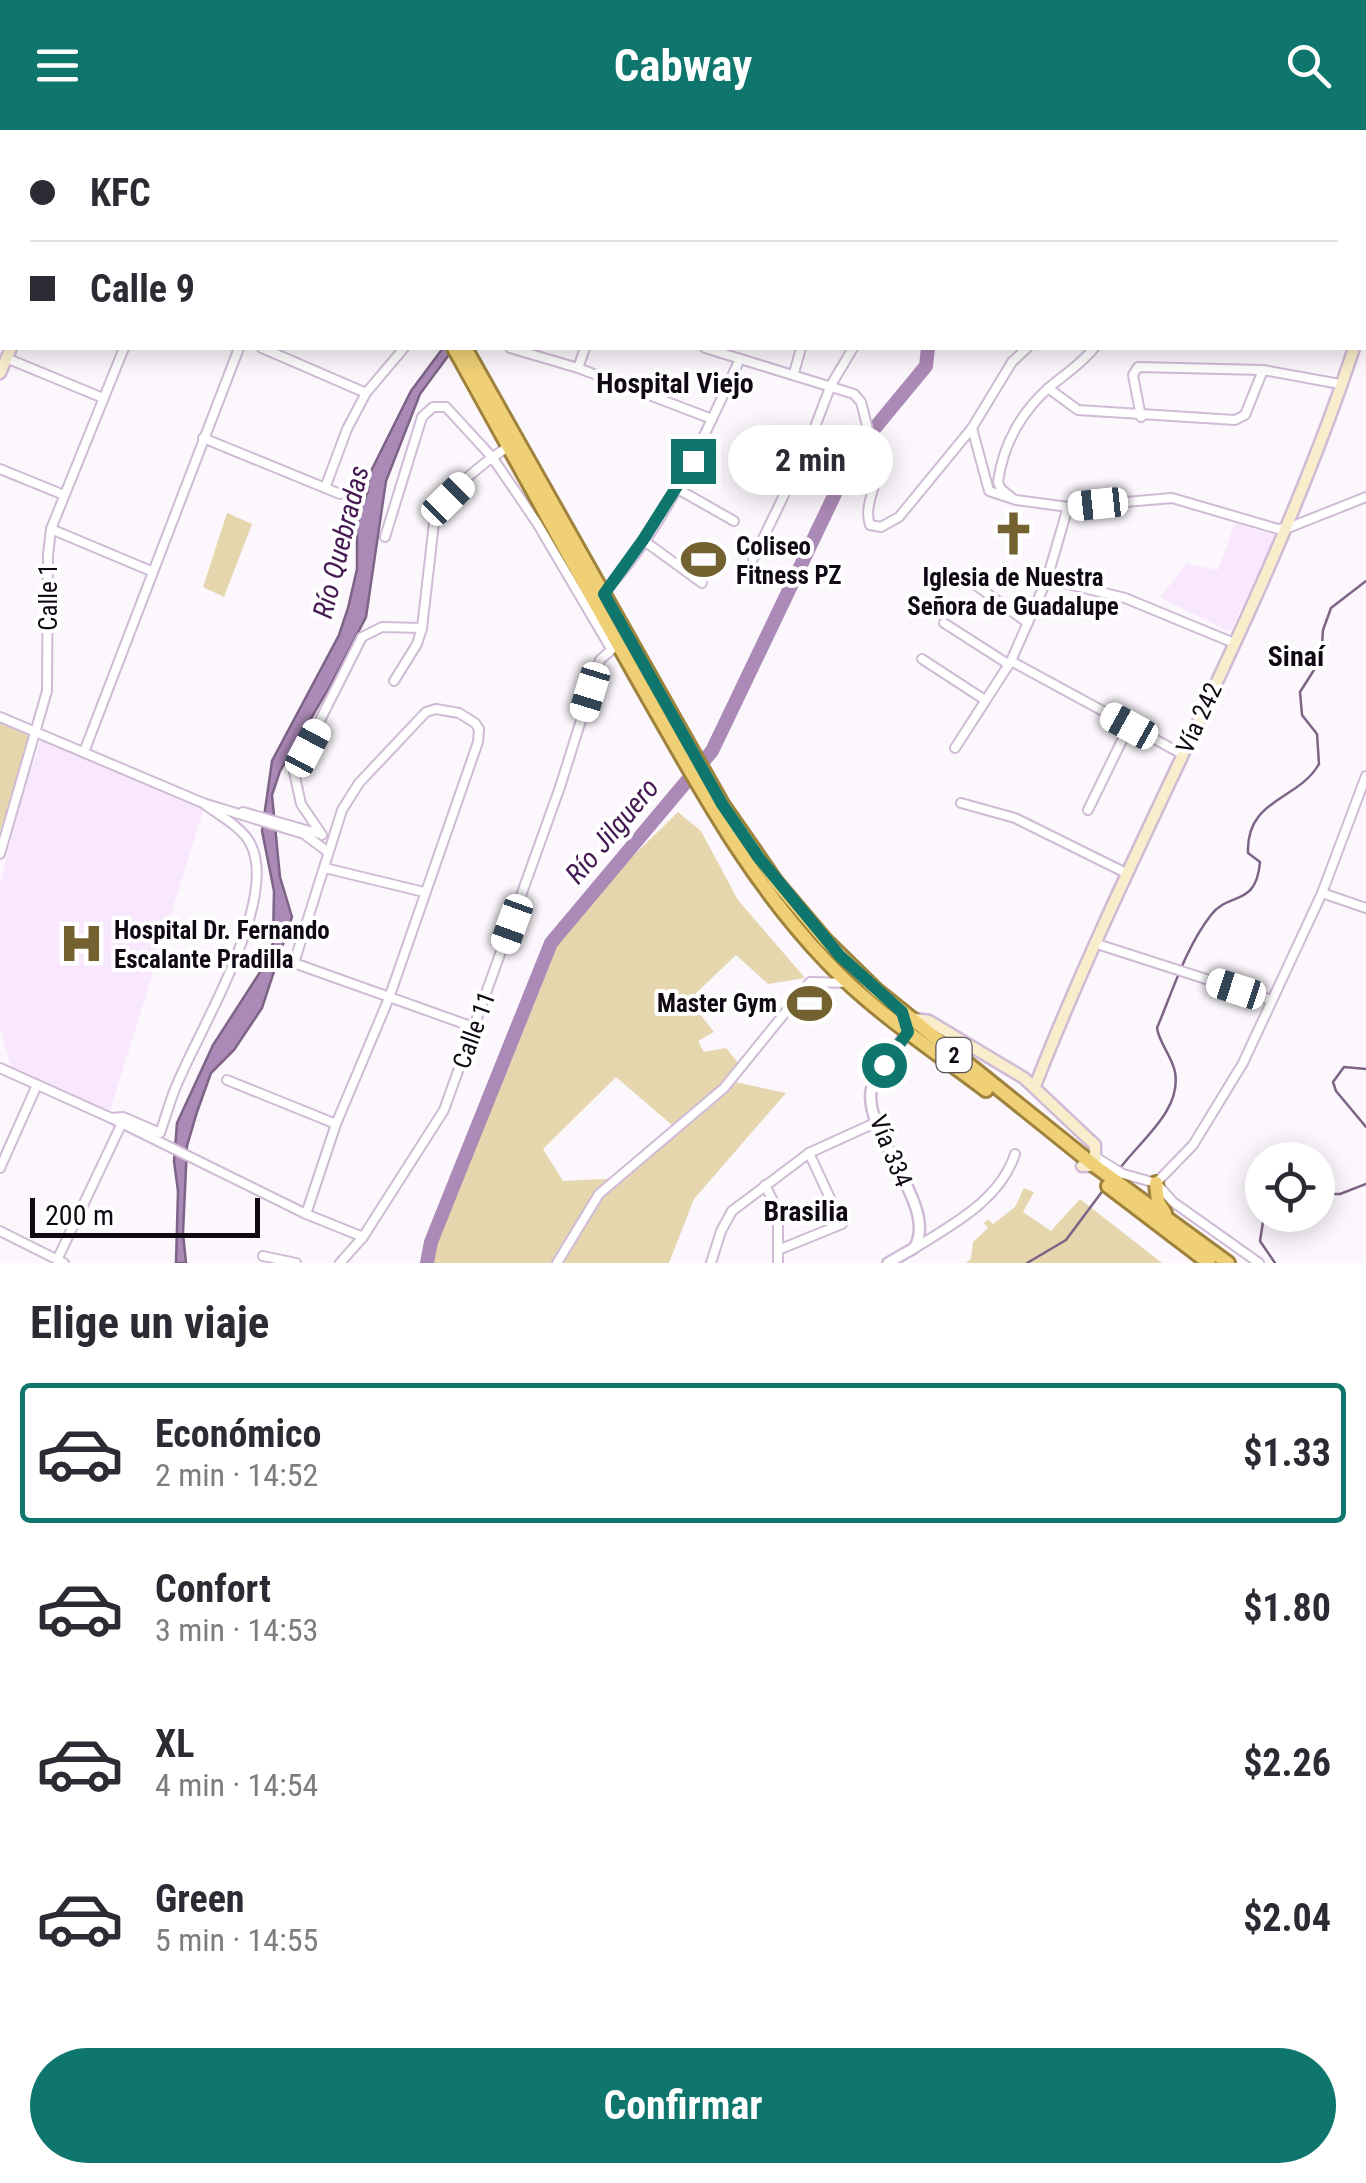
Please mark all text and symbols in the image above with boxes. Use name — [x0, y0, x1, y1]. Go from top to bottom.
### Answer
icon: menu — [30, 38, 85, 93]
icon: search — [1281, 38, 1336, 93]
text: Cabway — [614, 39, 752, 92]
text: KFC — [90, 171, 151, 215]
text: Calle 9 — [90, 267, 195, 311]
district label: Hospital Viejo — [596, 367, 754, 400]
callout: 2 min — [728, 426, 893, 496]
route end — [671, 439, 716, 484]
text: 2 min — [775, 441, 846, 479]
water label: Río Quebradas — [306, 462, 376, 622]
car — [416, 467, 480, 531]
car — [1067, 486, 1129, 522]
church icon: Iglesia de Nuestra Señora de Guadalupe — [989, 509, 1037, 557]
place label: Coliseo Fitness PZ — [736, 532, 842, 590]
sports icon: Coliseo Fitness PZ — [679, 536, 727, 584]
street label: Calle 1 — [34, 563, 63, 631]
place label: Iglesia de Nuestra Señora de Guadalupe — [907, 563, 1119, 621]
district label: Sinaí — [1268, 640, 1326, 673]
car — [567, 659, 613, 725]
street label: Vía 242 — [1170, 678, 1228, 758]
car — [1095, 698, 1163, 754]
car — [281, 714, 335, 782]
water label: Río Jilguero — [558, 772, 666, 890]
car — [488, 891, 536, 957]
place label: Hospital Dr. Fernando Escalante Pradilla — [114, 916, 330, 974]
hospital icon: Hospital Dr. Fernando Escalante Pradilla — [57, 920, 105, 968]
car — [1203, 965, 1269, 1013]
sports icon: Master Gym — [786, 979, 834, 1027]
street label: Calle 11 — [447, 988, 501, 1072]
place label: Master Gym — [657, 989, 777, 1018]
road number: 2 — [936, 1038, 972, 1072]
route start — [862, 1043, 907, 1088]
street label: Vía 334 — [864, 1111, 918, 1191]
map controls — [1245, 1142, 1335, 1232]
button: locate — [1245, 1142, 1335, 1232]
scale bar — [30, 1193, 260, 1238]
district label: Brasilia — [764, 1195, 848, 1228]
text: 200 m — [45, 1199, 114, 1232]
text: Elige un viaje — [30, 1296, 269, 1349]
icon: car — [35, 1408, 125, 1498]
text: Económico — [155, 1412, 321, 1456]
text: $1.33 — [1243, 1431, 1331, 1475]
text: 2 min · 14:52 — [155, 1456, 318, 1494]
icon: car — [35, 1563, 125, 1653]
text: Confort — [155, 1567, 271, 1611]
text: $1.80 — [1243, 1586, 1331, 1630]
text: 3 min · 14:53 — [155, 1611, 318, 1649]
icon: car — [35, 1718, 125, 1808]
text: XL — [155, 1722, 194, 1766]
text: $2.26 — [1243, 1741, 1331, 1785]
text: 4 min · 14:54 — [155, 1766, 318, 1804]
icon: car — [35, 1873, 125, 1963]
text: Green — [155, 1877, 245, 1921]
text: $2.04 — [1243, 1896, 1331, 1940]
text: 5 min · 14:55 — [155, 1921, 318, 1959]
button: Confirmar — [30, 2048, 1336, 2163]

